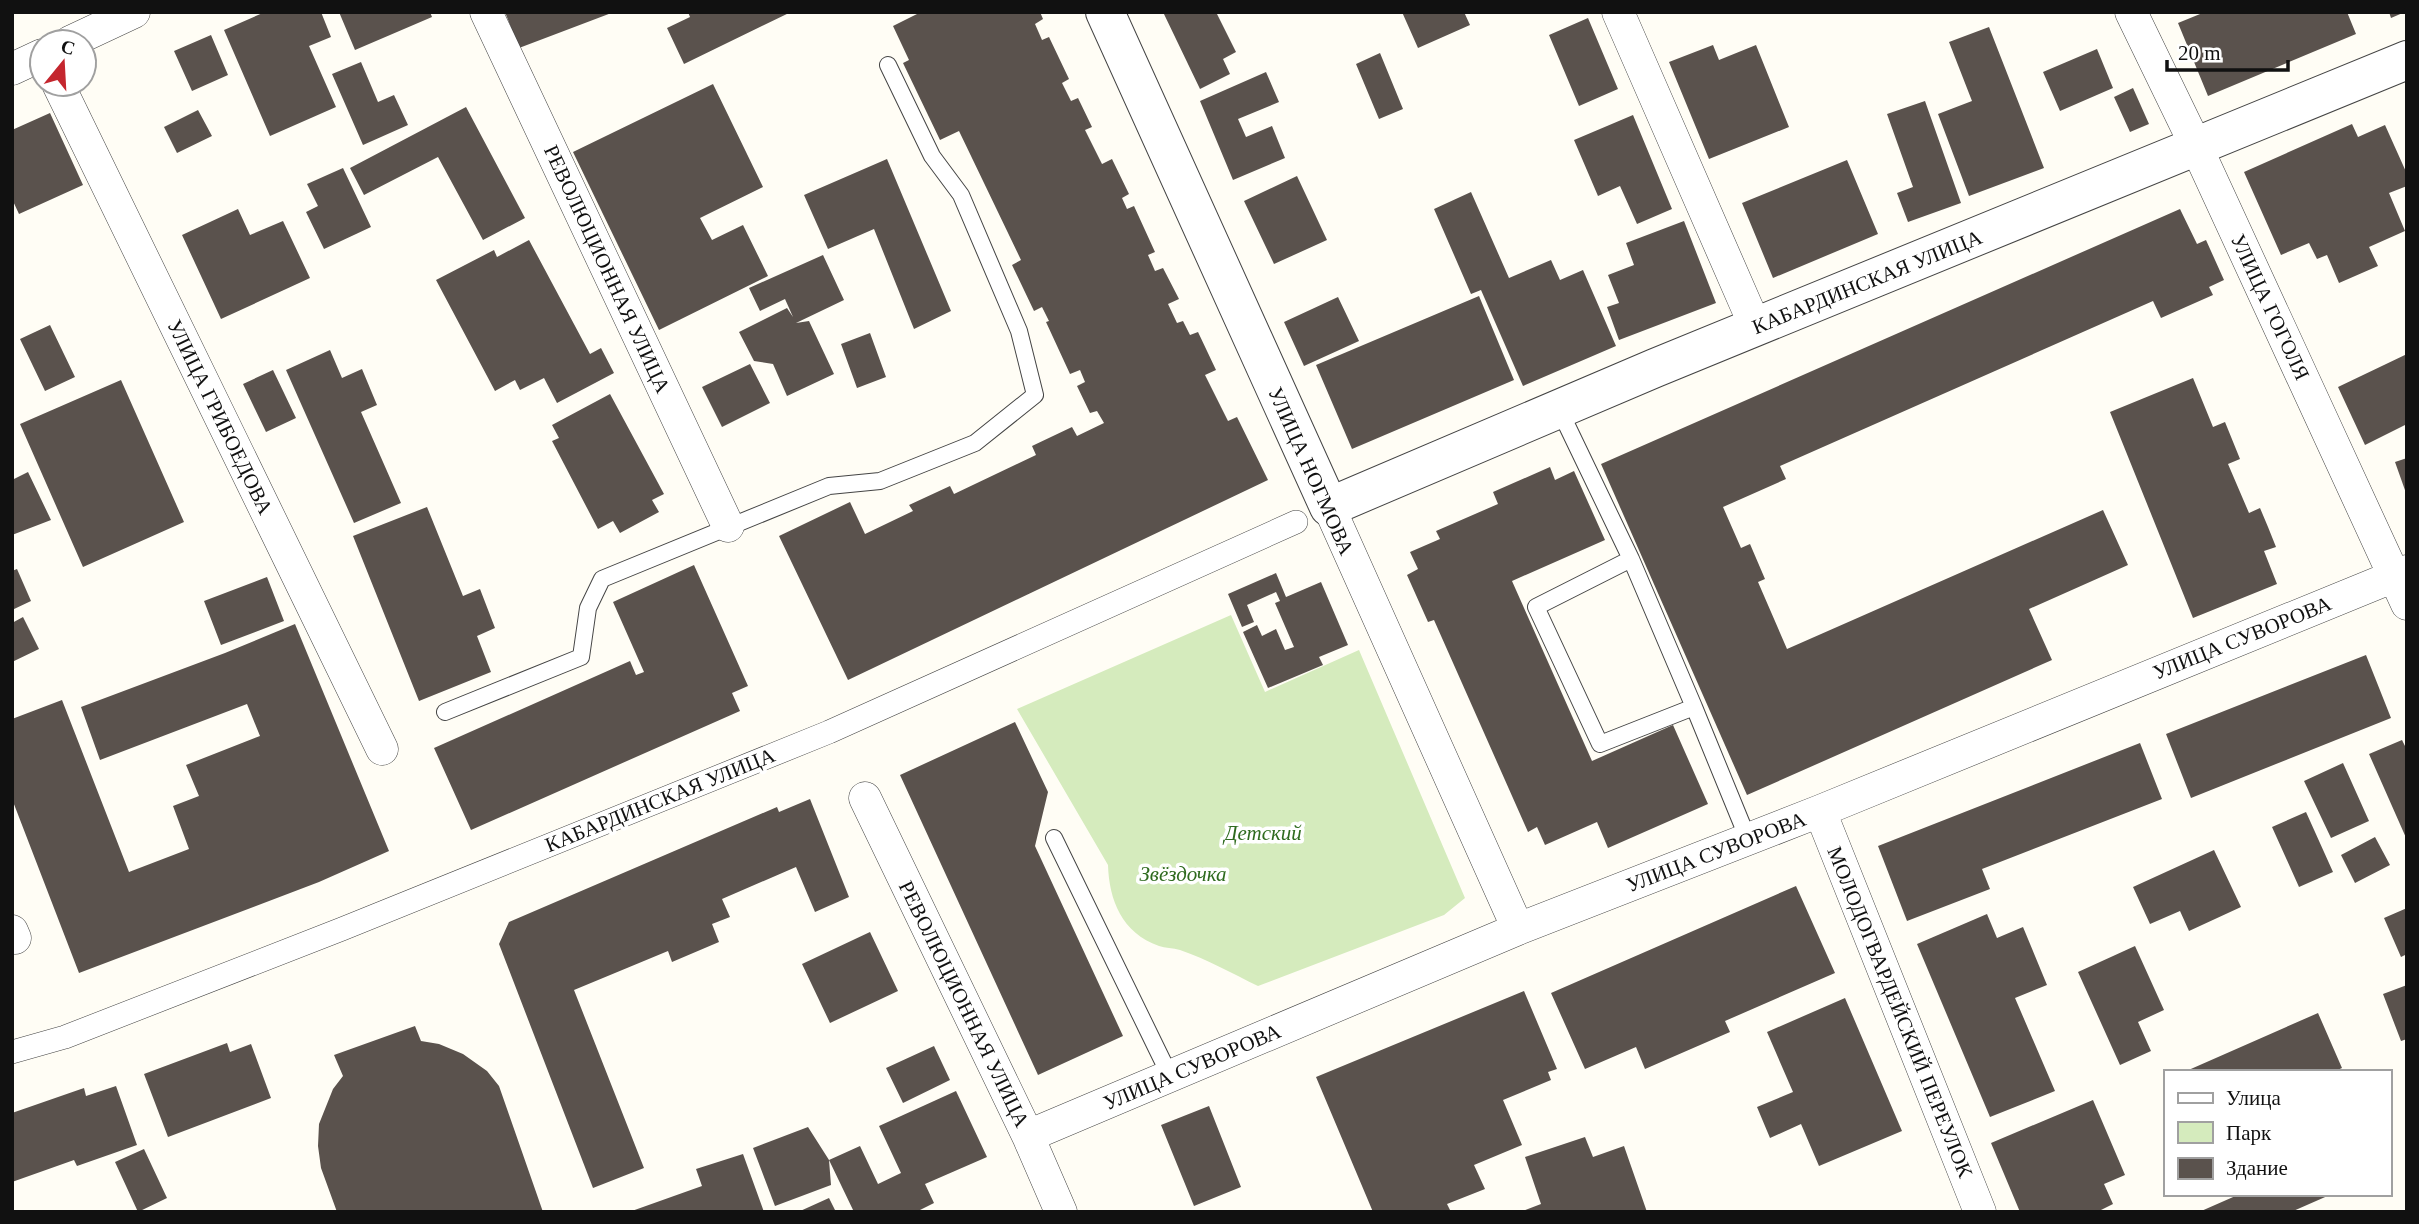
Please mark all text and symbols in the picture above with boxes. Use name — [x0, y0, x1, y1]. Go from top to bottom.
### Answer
north arrow — [28, 28, 98, 98]
scale bar — [2167, 28, 2288, 72]
text: С — [58, 35, 78, 59]
text: 20 m — [2178, 41, 2221, 65]
street label: РЕВОЛЮЦИОННАЯ УЛИЦА — [539, 141, 675, 398]
street label: КАБАРДИНСКАЯ УЛИЦА — [1749, 225, 1986, 339]
street label: УЛИЦА ГОГОЛЯ — [2226, 230, 2314, 384]
street label: УЛИЦА ГРИБОЕДОВА — [162, 316, 278, 519]
street label: УЛИЦА НОГМОВА — [1263, 383, 1359, 559]
street label: УЛИЦА СУВОРОВА — [2149, 591, 2335, 685]
street label: КАБАРДИНСКАЯ УЛИЦА — [542, 743, 779, 857]
street label: УЛИЦА СУВОРОВА — [1623, 806, 1810, 897]
park label: Детский — [1222, 821, 1302, 845]
street label: МОЛОДОГВАРДЕЙСКИЙ ПЕРЕУЛОК — [1822, 843, 1978, 1182]
park label: Звёздочка — [1139, 862, 1227, 886]
street label: РЕВОЛЮЦИОННАЯ УЛИЦА — [894, 877, 1035, 1132]
street label: УЛИЦА СУВОРОВА — [1100, 1018, 1285, 1115]
legend — [2164, 1070, 2391, 1196]
text: Улица — [2226, 1086, 2281, 1110]
text: Парк — [2226, 1121, 2272, 1145]
text: Здание — [2226, 1156, 2288, 1180]

